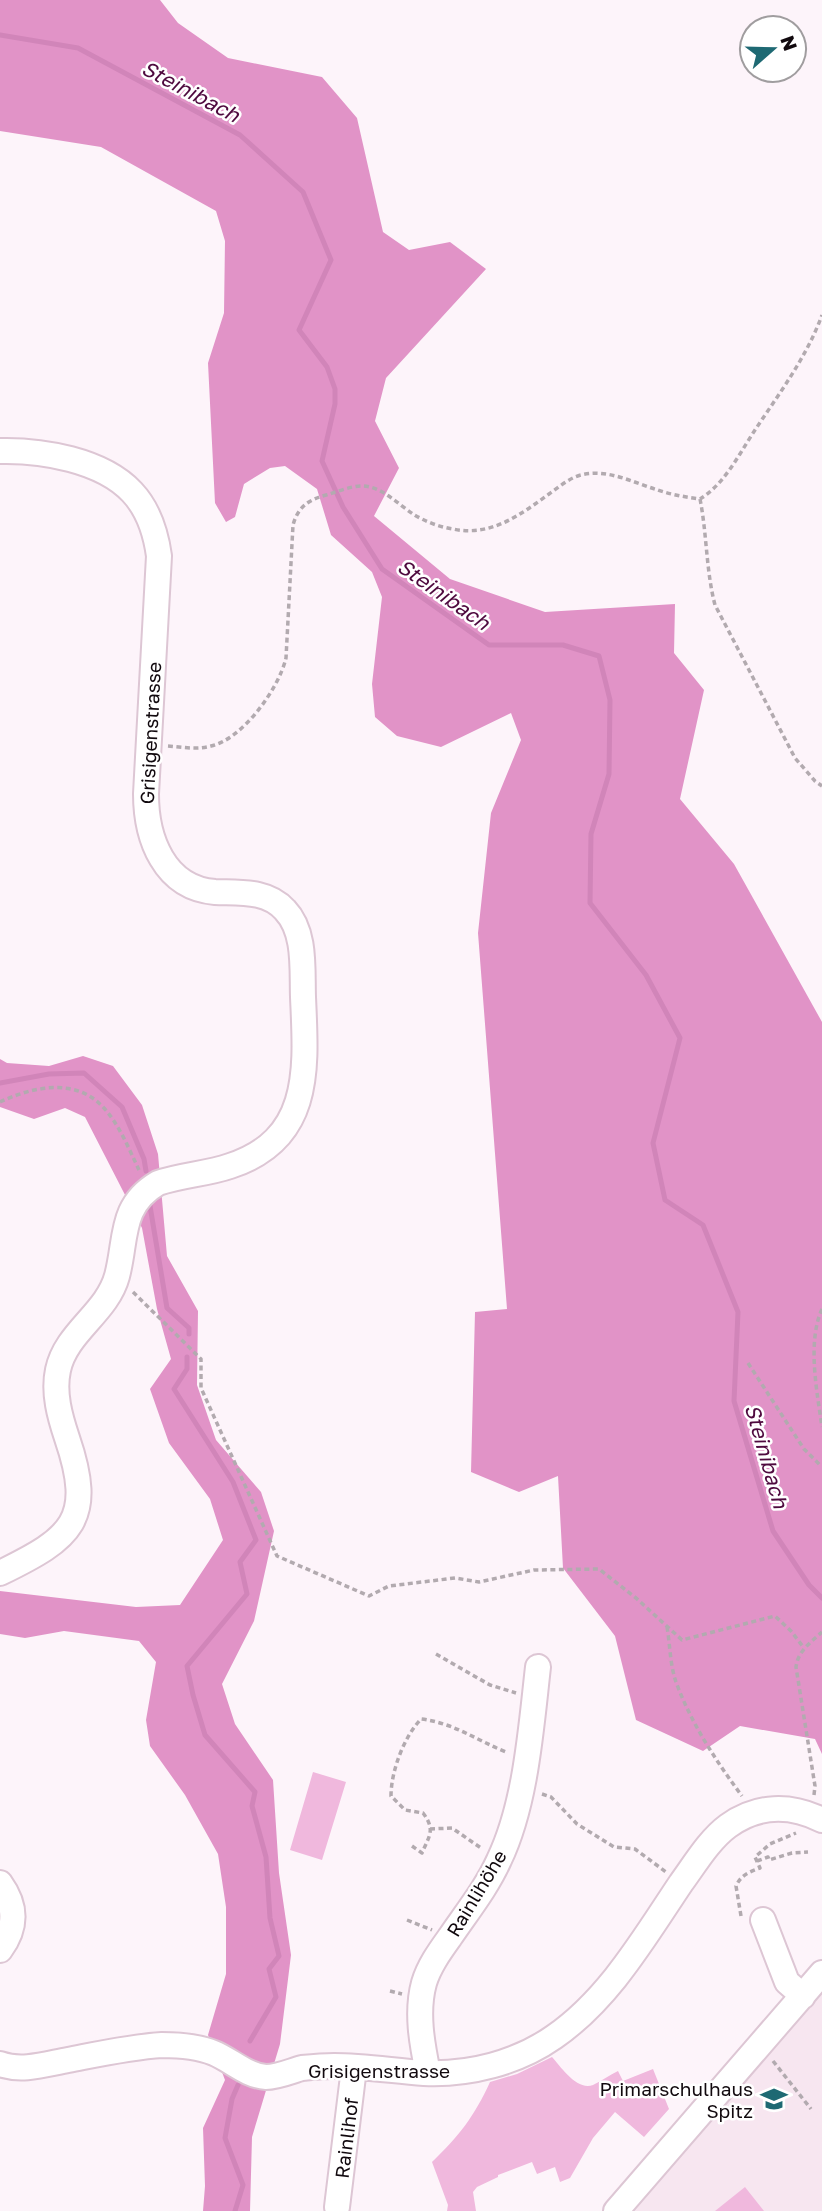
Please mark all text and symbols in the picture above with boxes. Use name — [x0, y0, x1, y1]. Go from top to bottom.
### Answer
north arrow — [738, 14, 808, 84]
text: N — [776, 32, 803, 54]
water label: Steinibach — [138, 54, 245, 128]
water label: Steinibach — [393, 553, 496, 636]
street label: Grisigenstrasse — [135, 661, 165, 805]
water label: Steinibach — [740, 1401, 795, 1512]
street label: Rainlihöhe — [441, 1845, 511, 1941]
street label: Grisigenstrasse — [308, 2059, 450, 2082]
place label: Primarschulhaus Spitz — [599, 2077, 753, 2122]
school or university icon: Primarschulhaus Spitz — [759, 2084, 789, 2114]
street label: Rainlihof — [330, 2096, 362, 2180]

